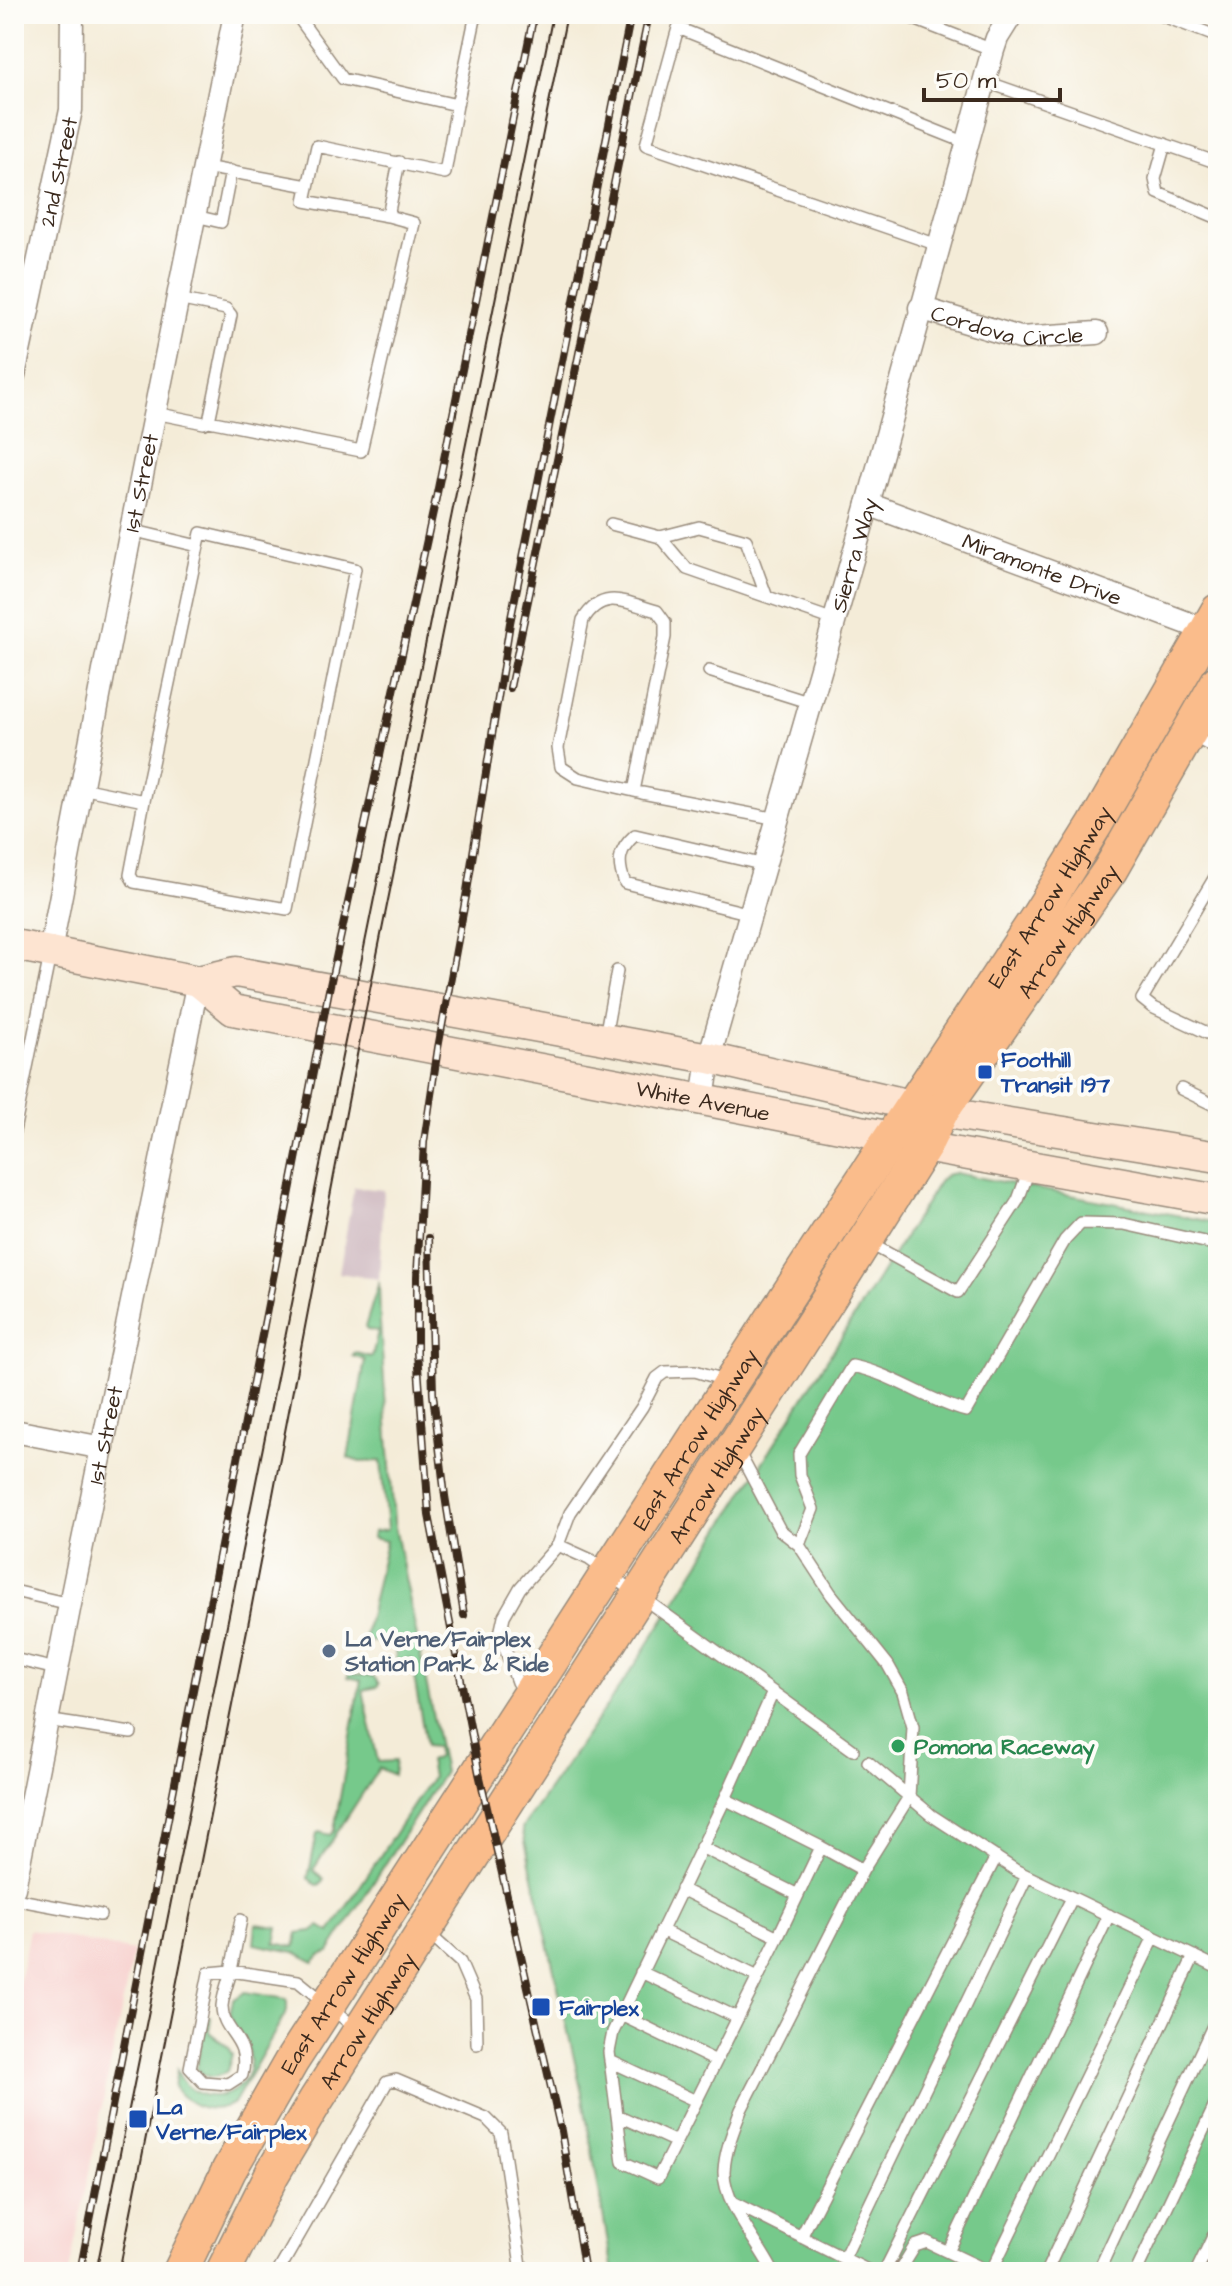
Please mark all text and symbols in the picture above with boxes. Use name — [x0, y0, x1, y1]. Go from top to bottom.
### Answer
scale bar — [924, 52, 1060, 102]
text: 50 m — [936, 64, 997, 98]
street label: 2nd Street — [32, 114, 86, 230]
street label: Cordova Circle — [927, 298, 1084, 355]
street label: 1st Street — [117, 431, 167, 535]
street label: Sierra Way — [824, 494, 887, 616]
street label: Miramonte Drive — [958, 526, 1126, 614]
street label: East Arrow Highway — [981, 800, 1115, 992]
street label: Arrow Highway — [1013, 857, 1123, 1003]
place label: Foothill Transit 197 — [1000, 1045, 1110, 1101]
marker: Foothill Transit 197 — [976, 1063, 994, 1081]
street label: White Avenue — [633, 1073, 773, 1130]
street label: East Arrow Highway — [627, 1344, 763, 1534]
street label: 1st Street — [81, 1383, 131, 1487]
street label: Arrow Highway — [662, 1401, 770, 1547]
place label: La Verne/Fairplex Station Park & Ride — [344, 1624, 549, 1680]
marker: La Verne/Fairplex Station Park & Ride — [320, 1642, 338, 1660]
place label: Pomona Raceway — [914, 1732, 1096, 1765]
marker: Pomona Raceway — [889, 1737, 907, 1755]
street label: East Arrow Highway — [275, 1887, 409, 2079]
street label: Arrow Highway — [314, 1947, 422, 2093]
place label: Fairplex — [559, 1993, 640, 2024]
marker: Fairplex — [530, 1996, 552, 2018]
place label: La Verne/Fairplex — [155, 2092, 307, 2148]
marker: La Verne/Fairplex — [127, 2108, 149, 2130]

